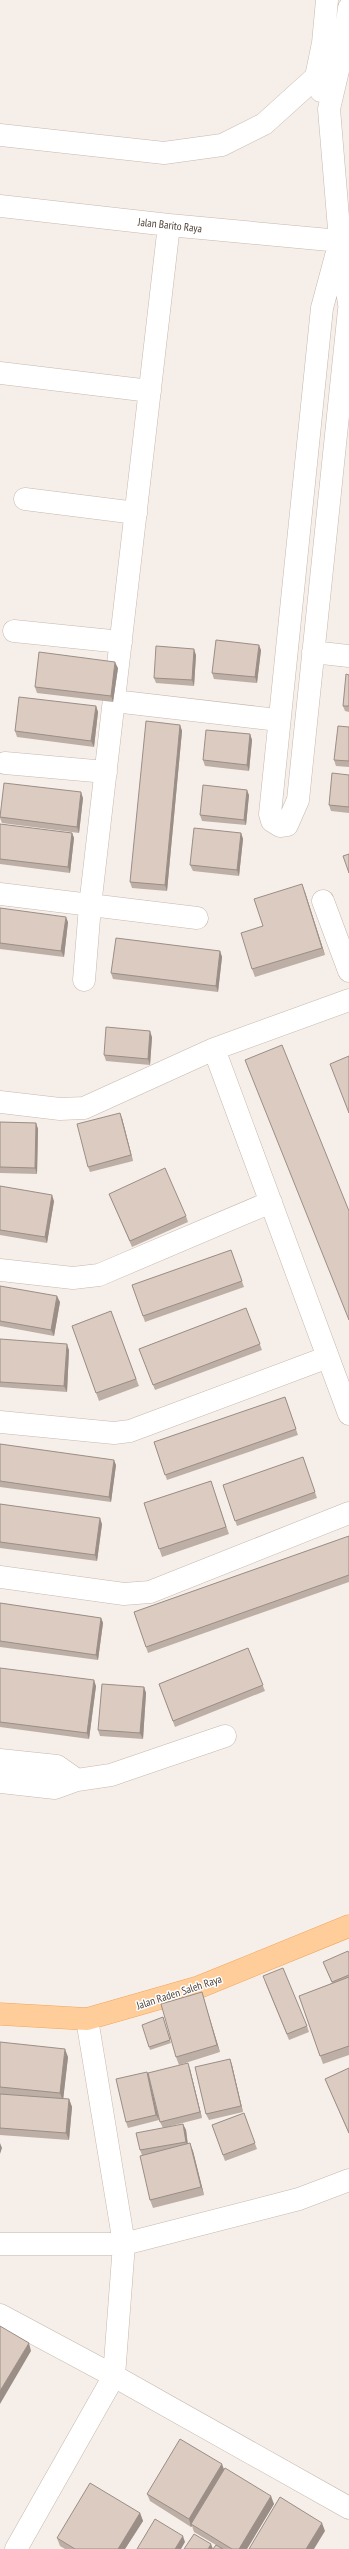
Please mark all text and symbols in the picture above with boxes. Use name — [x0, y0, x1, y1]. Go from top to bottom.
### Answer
street label: Jalan Barito Raya — [136, 215, 203, 235]
street label: Jalan Raden Saleh Raya — [134, 1972, 223, 2013]

